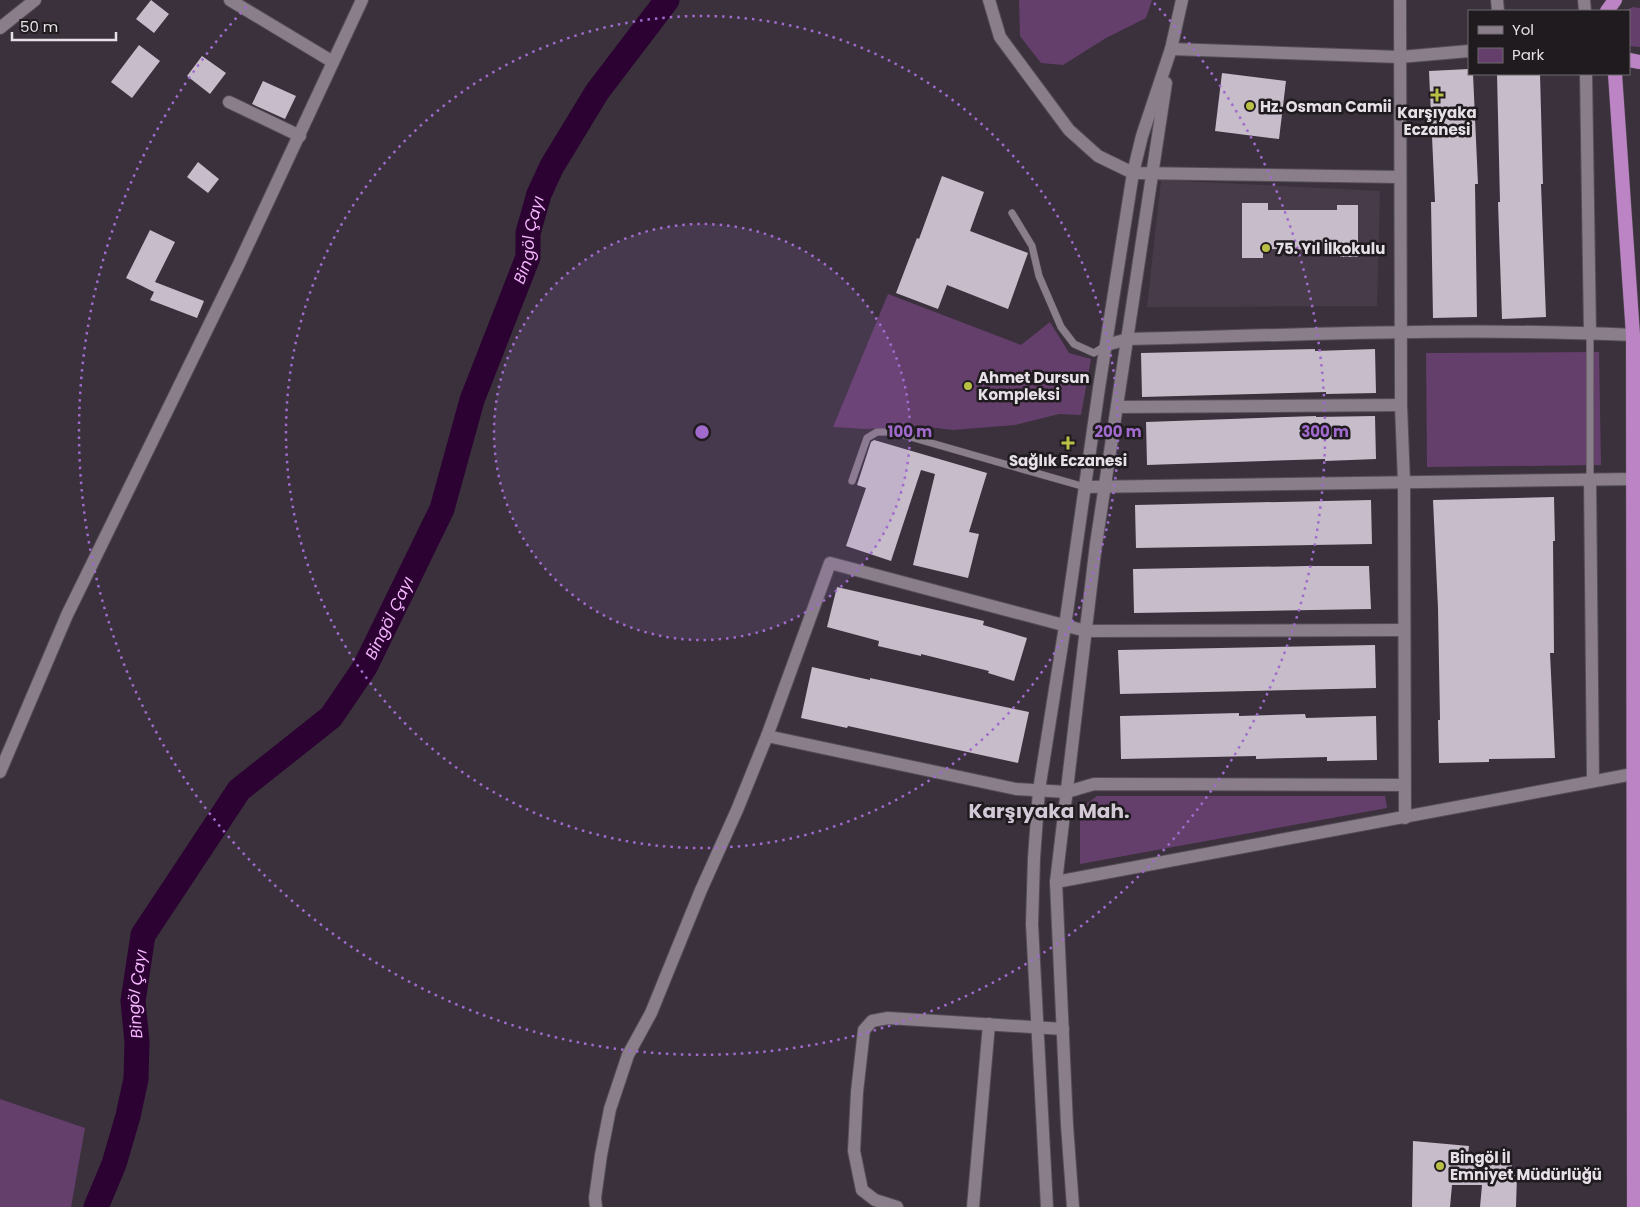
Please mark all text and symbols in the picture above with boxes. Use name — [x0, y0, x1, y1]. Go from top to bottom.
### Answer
scale bar — [12, 10, 116, 42]
legend — [1468, 10, 1630, 75]
text: 50 m — [20, 16, 58, 37]
text: Yol — [1512, 19, 1534, 40]
text: Park — [1512, 44, 1544, 65]
marker: Karşıyaka Eczanesi — [1431, 89, 1443, 101]
place label: Hz. Osman Camii — [1260, 96, 1392, 117]
marker: Hz. Osman Camii — [1244, 100, 1256, 112]
place label: Karşıyaka Eczanesi — [1397, 102, 1477, 140]
water label: Bingöl Çayı — [507, 193, 549, 287]
place label: 75. Yıl İlkokulu — [1276, 238, 1385, 259]
marker: 75. Yıl İlkokulu — [1260, 242, 1272, 254]
place label: Ahmet Dursun Kompleksi — [978, 367, 1090, 405]
marker: Ahmet Dursun Kompleksi — [962, 380, 974, 392]
text: 100 m — [888, 421, 932, 442]
text: 200 m — [1094, 421, 1142, 442]
text: 300 m — [1301, 421, 1349, 442]
centre of rings — [693, 423, 711, 441]
marker: Sağlık Eczanesi — [1062, 437, 1074, 449]
place label: Sağlık Eczanesi — [1009, 450, 1127, 471]
water label: Bingöl Çayı — [359, 572, 419, 663]
district label: Karşıyaka Mah. — [968, 797, 1130, 825]
water label: Bingöl Çayı — [121, 948, 152, 1040]
place label: Bingöl İl Emniyet Müdürlüğü — [1450, 1147, 1602, 1185]
marker: Bingöl İl Emniyet Müdürlüğü — [1434, 1160, 1446, 1172]

